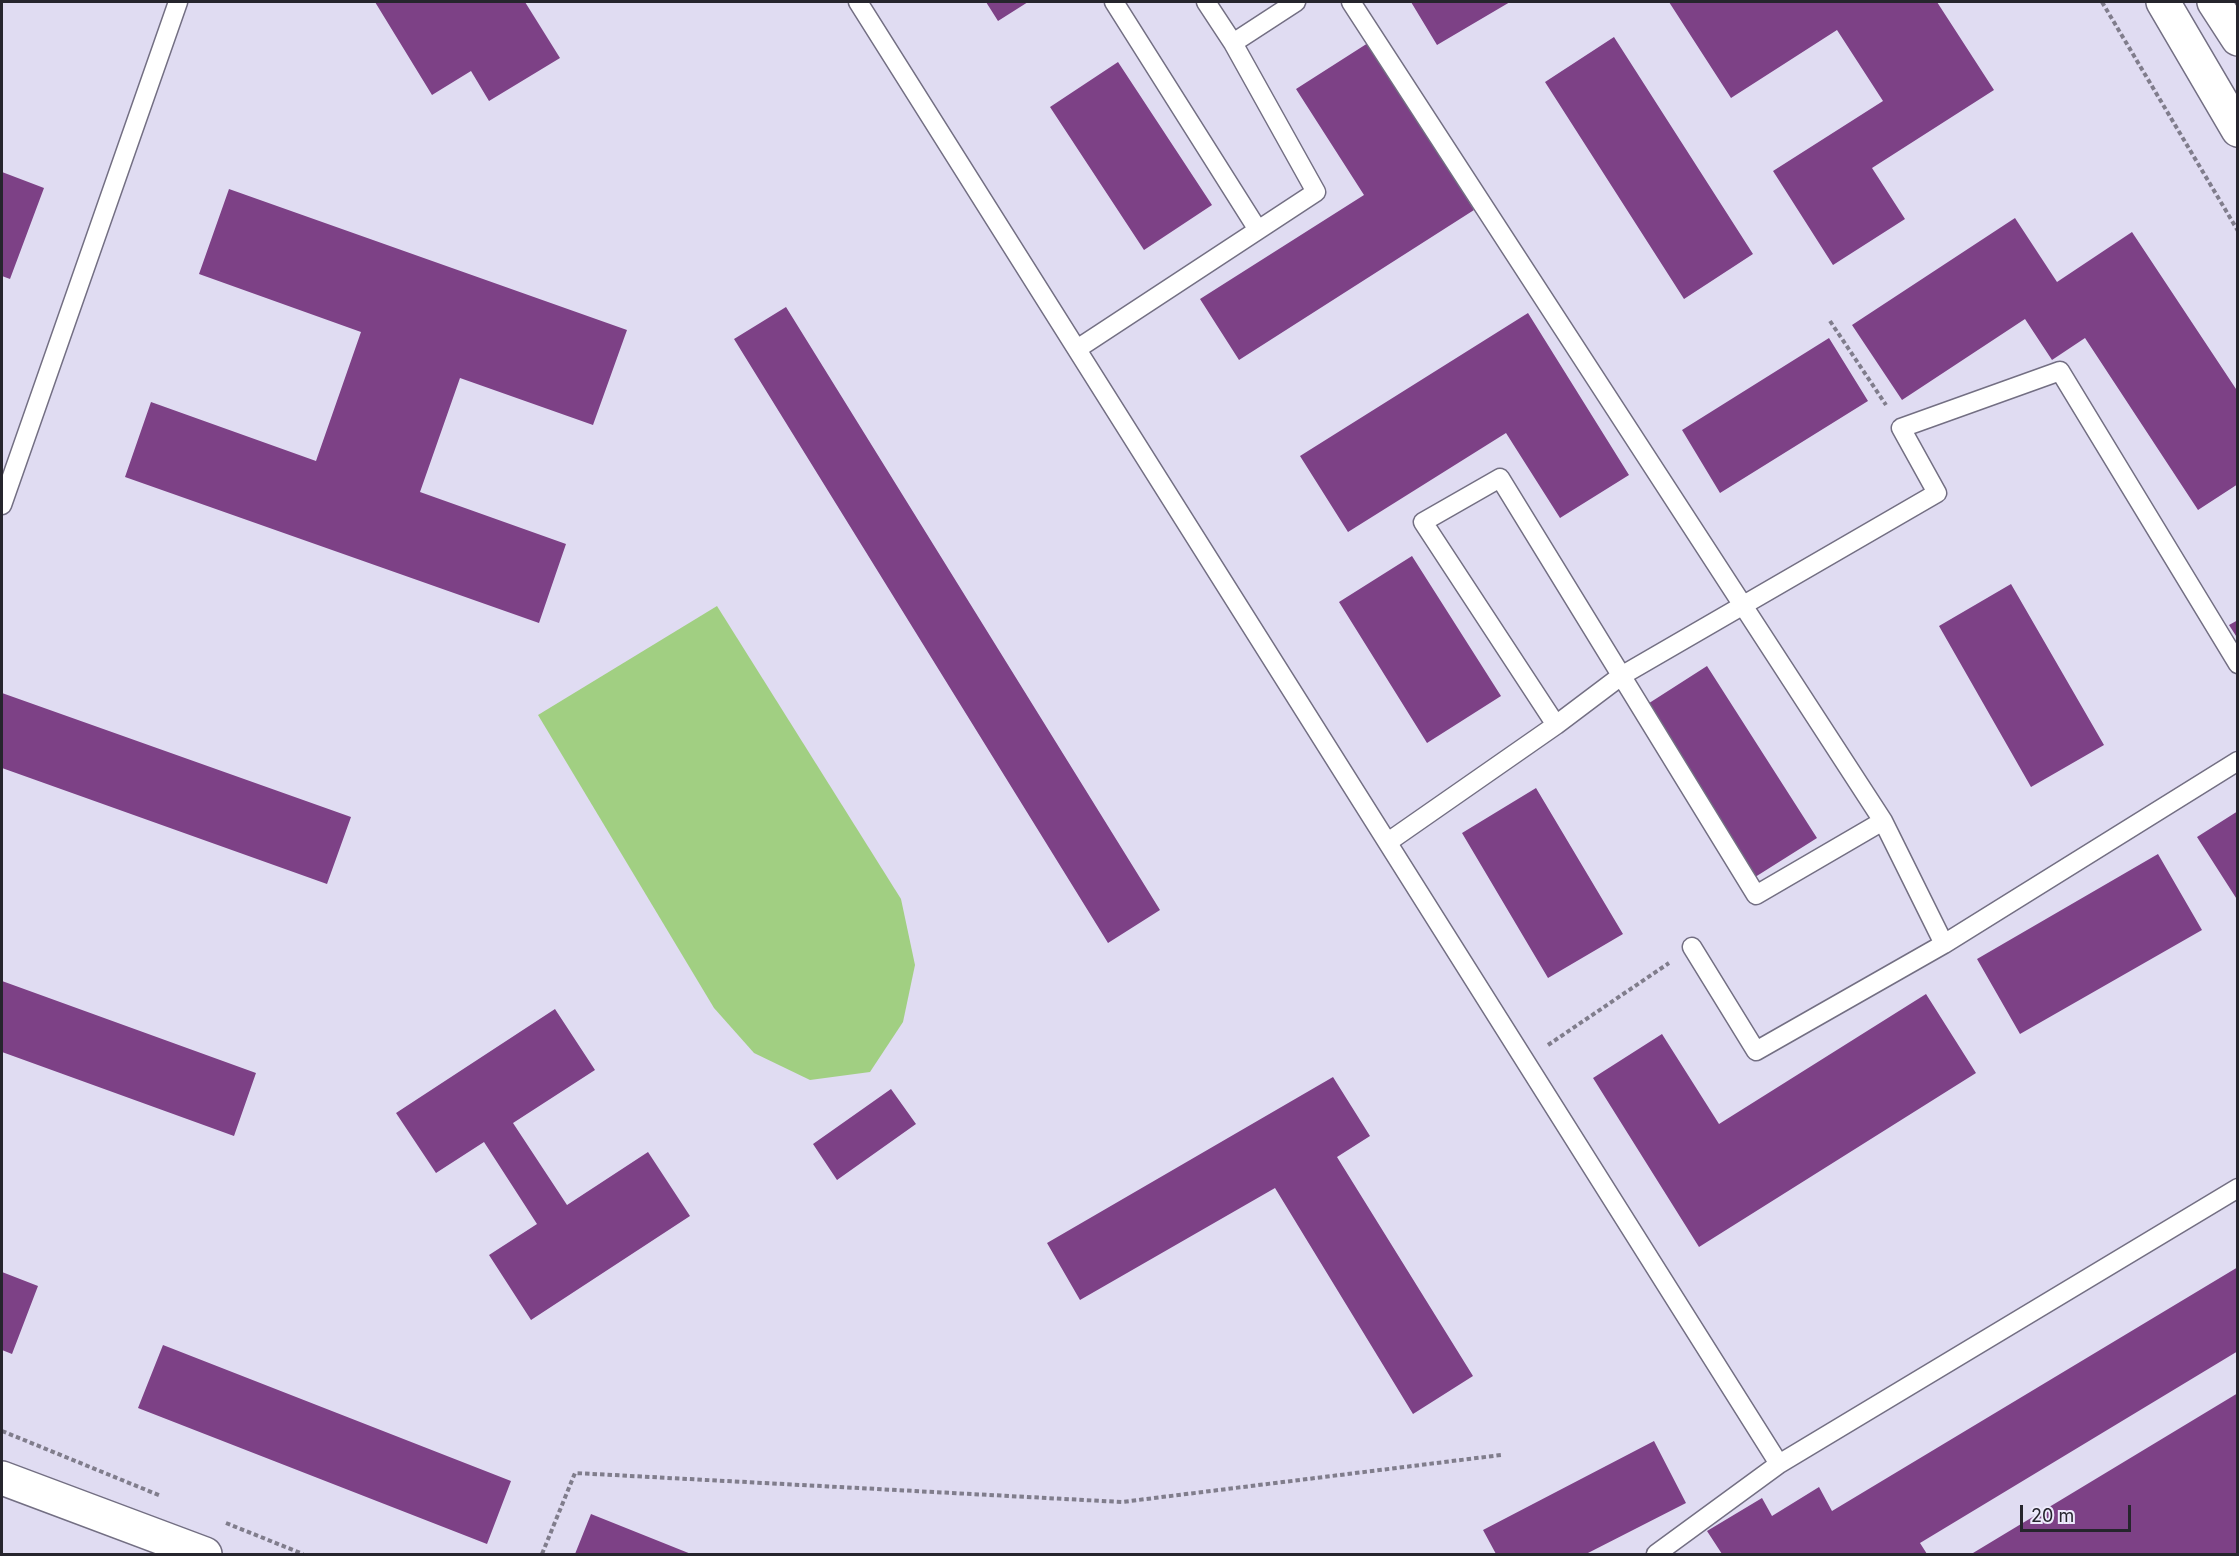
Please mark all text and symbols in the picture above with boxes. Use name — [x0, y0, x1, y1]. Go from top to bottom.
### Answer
scale bar — [2023, 1493, 2134, 1531]
text: 20 m — [2031, 1505, 2074, 1526]

